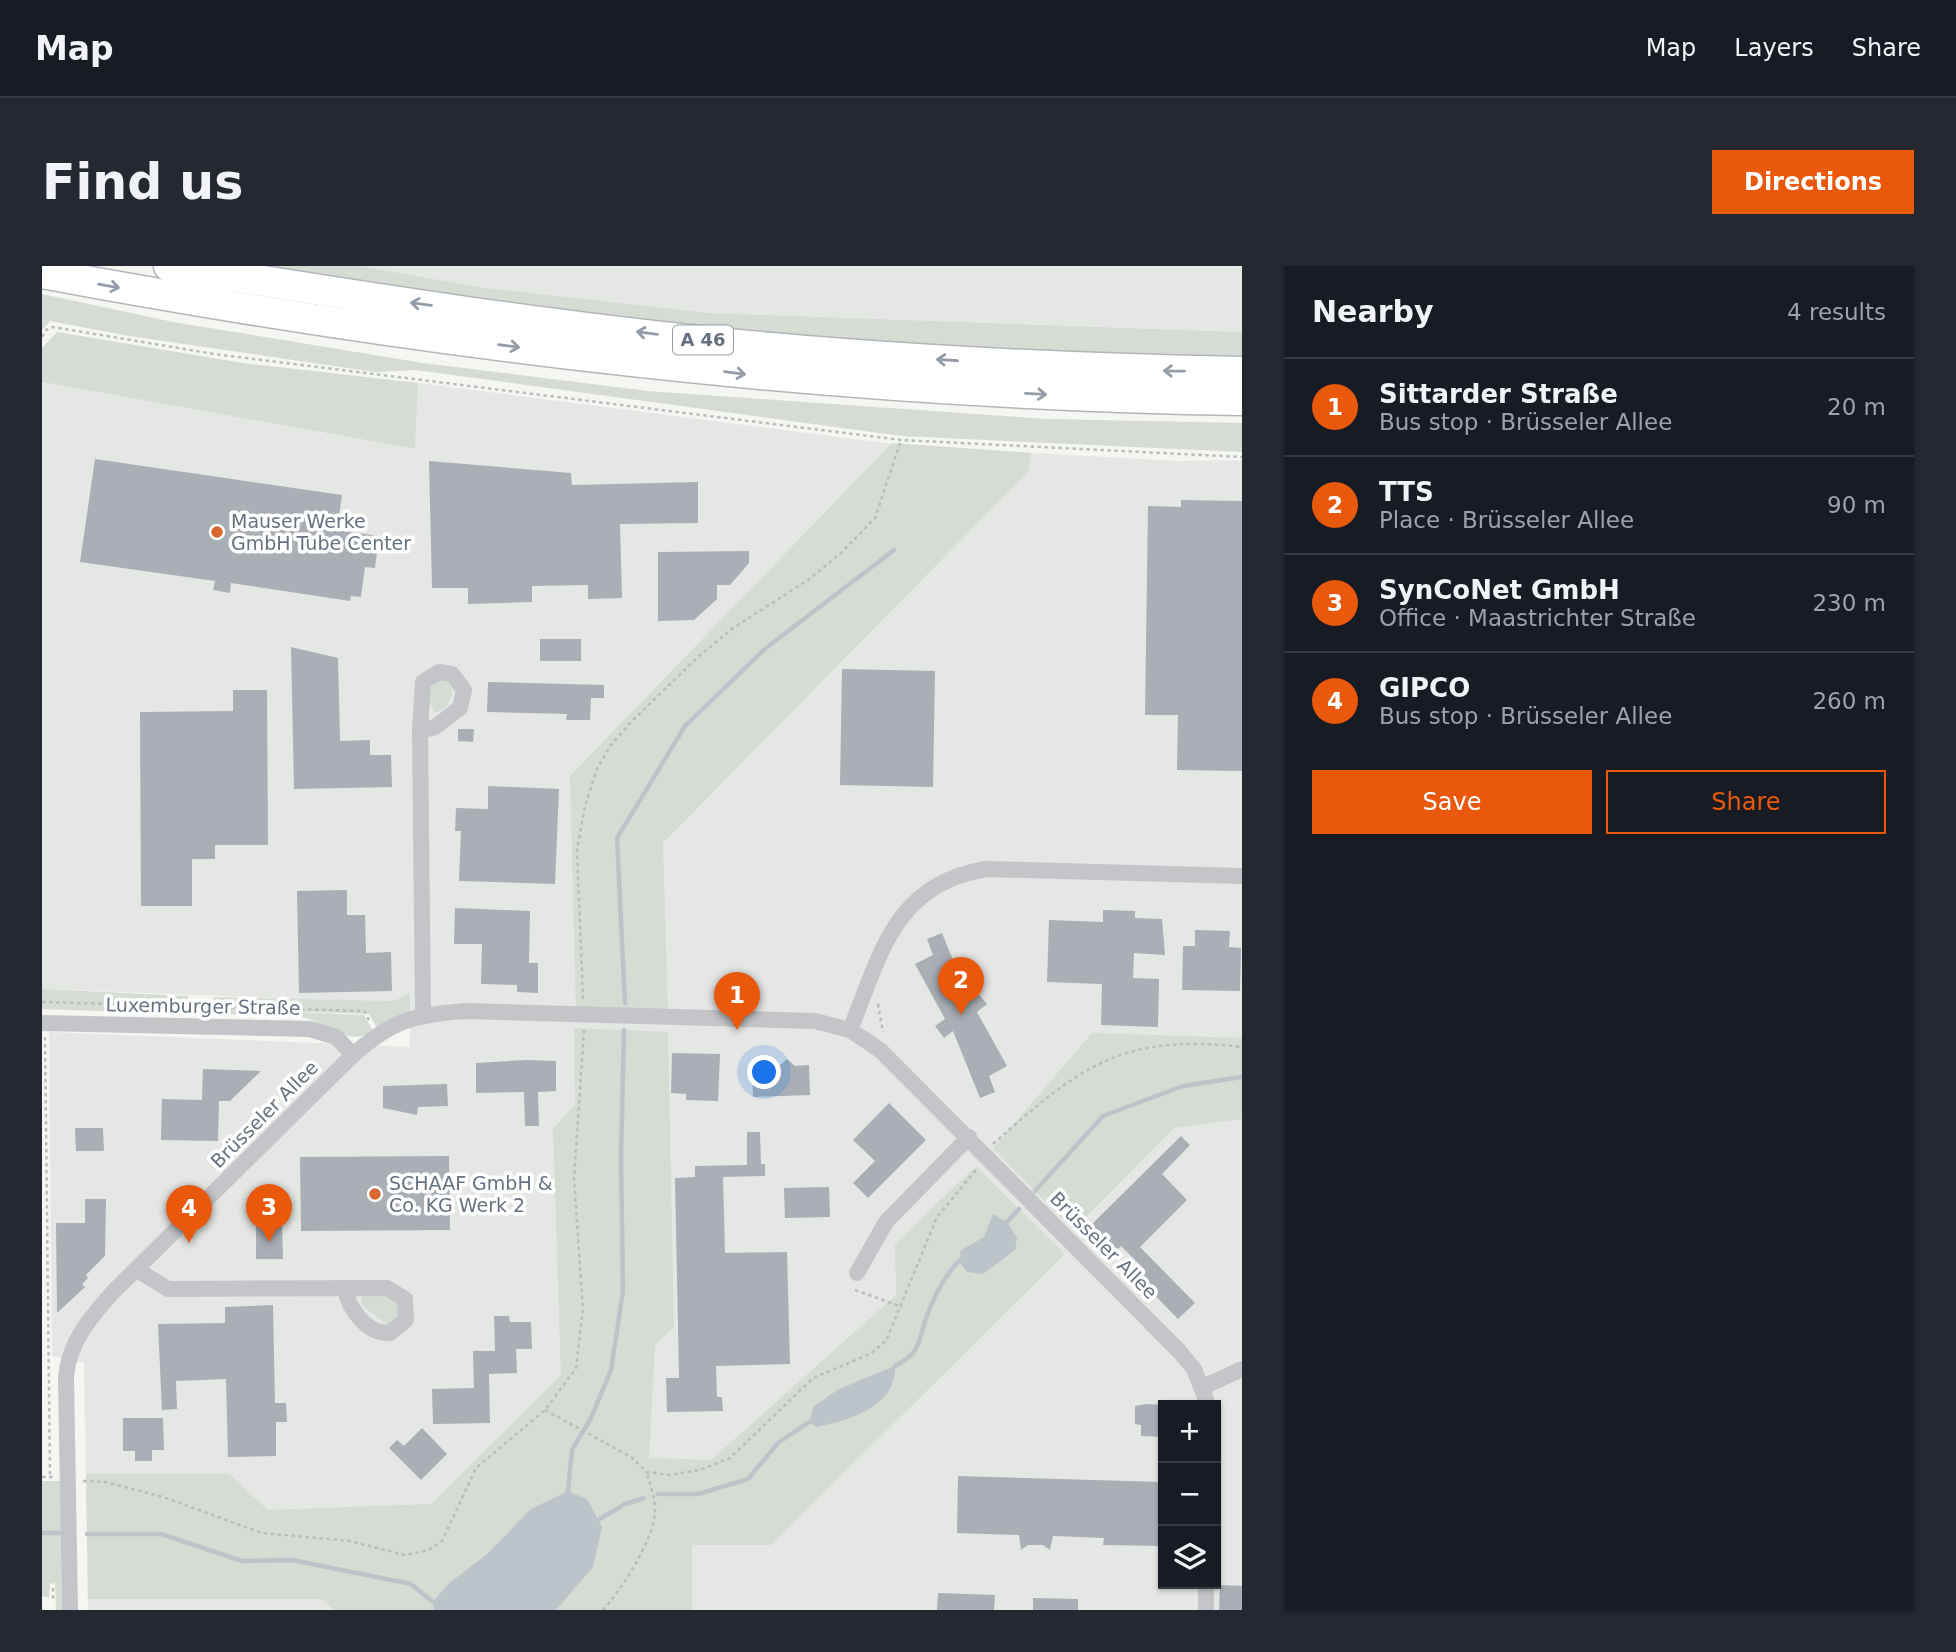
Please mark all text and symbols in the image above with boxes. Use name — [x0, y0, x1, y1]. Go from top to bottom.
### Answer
text: Map — [35, 29, 114, 68]
text: Map — [1646, 34, 1696, 62]
text: Layers — [1734, 34, 1814, 62]
text: Share — [1852, 34, 1921, 62]
button: Directions — [1712, 150, 1914, 214]
text: Find us — [42, 154, 243, 211]
one-way arrow — [97, 280, 120, 293]
text: Nearby — [1312, 294, 1434, 329]
one-way arrow — [410, 297, 433, 310]
text: 4 results — [1787, 299, 1886, 325]
road number: A 46 — [673, 326, 733, 354]
one-way arrow — [636, 327, 659, 340]
one-way arrow — [498, 339, 520, 352]
one-way arrow — [935, 354, 958, 367]
one-way arrow — [1163, 364, 1186, 378]
one-way arrow — [723, 367, 746, 380]
text: Sittarder Straße — [1379, 379, 1618, 409]
one-way arrow — [1024, 387, 1047, 400]
text: 1 — [1327, 394, 1343, 420]
text: 20 m — [1827, 394, 1886, 420]
text: Bus stop · Brüsseler Allee — [1379, 409, 1672, 435]
text: TTS — [1379, 477, 1434, 507]
text: 2 — [1327, 492, 1343, 518]
text: 90 m — [1827, 492, 1886, 518]
text: Place · Brüsseler Allee — [1379, 507, 1634, 533]
place label: Mauser Werke GmbH Tube Center — [231, 510, 411, 554]
marker: Mauser Werke GmbH Tube Center — [209, 524, 225, 540]
text: SynCoNet GmbH — [1379, 575, 1620, 605]
text: 3 — [1327, 590, 1343, 616]
text: 230 m — [1812, 590, 1886, 616]
text: Office · Maastrichter Straße — [1379, 605, 1696, 631]
text: GIPCO — [1379, 673, 1470, 703]
text: 4 — [1327, 688, 1343, 714]
text: 260 m — [1812, 688, 1886, 714]
text: Bus stop · Brüsseler Allee — [1379, 703, 1672, 729]
button: Save — [1312, 770, 1592, 834]
button: Share — [1606, 770, 1886, 834]
pin: 2 — [938, 957, 984, 1015]
pin: 1 — [714, 972, 760, 1030]
street label: Luxemburger Straße — [105, 993, 301, 1019]
your location — [747, 1055, 781, 1089]
street label: Brüsseler Allee — [206, 1056, 322, 1172]
place label: SCHAAF GmbH & Co. KG Werk 2 — [389, 1172, 553, 1216]
pin: 3 — [246, 1184, 292, 1242]
pin: 4 — [166, 1185, 212, 1243]
marker: SCHAAF GmbH & Co. KG Werk 2 — [367, 1186, 383, 1202]
street label: Brüsseler Allee — [1046, 1187, 1162, 1303]
map controls — [1158, 1400, 1221, 1589]
button: + — [1158, 1400, 1221, 1463]
button: − — [1158, 1463, 1221, 1526]
button: layers — [1158, 1526, 1221, 1589]

